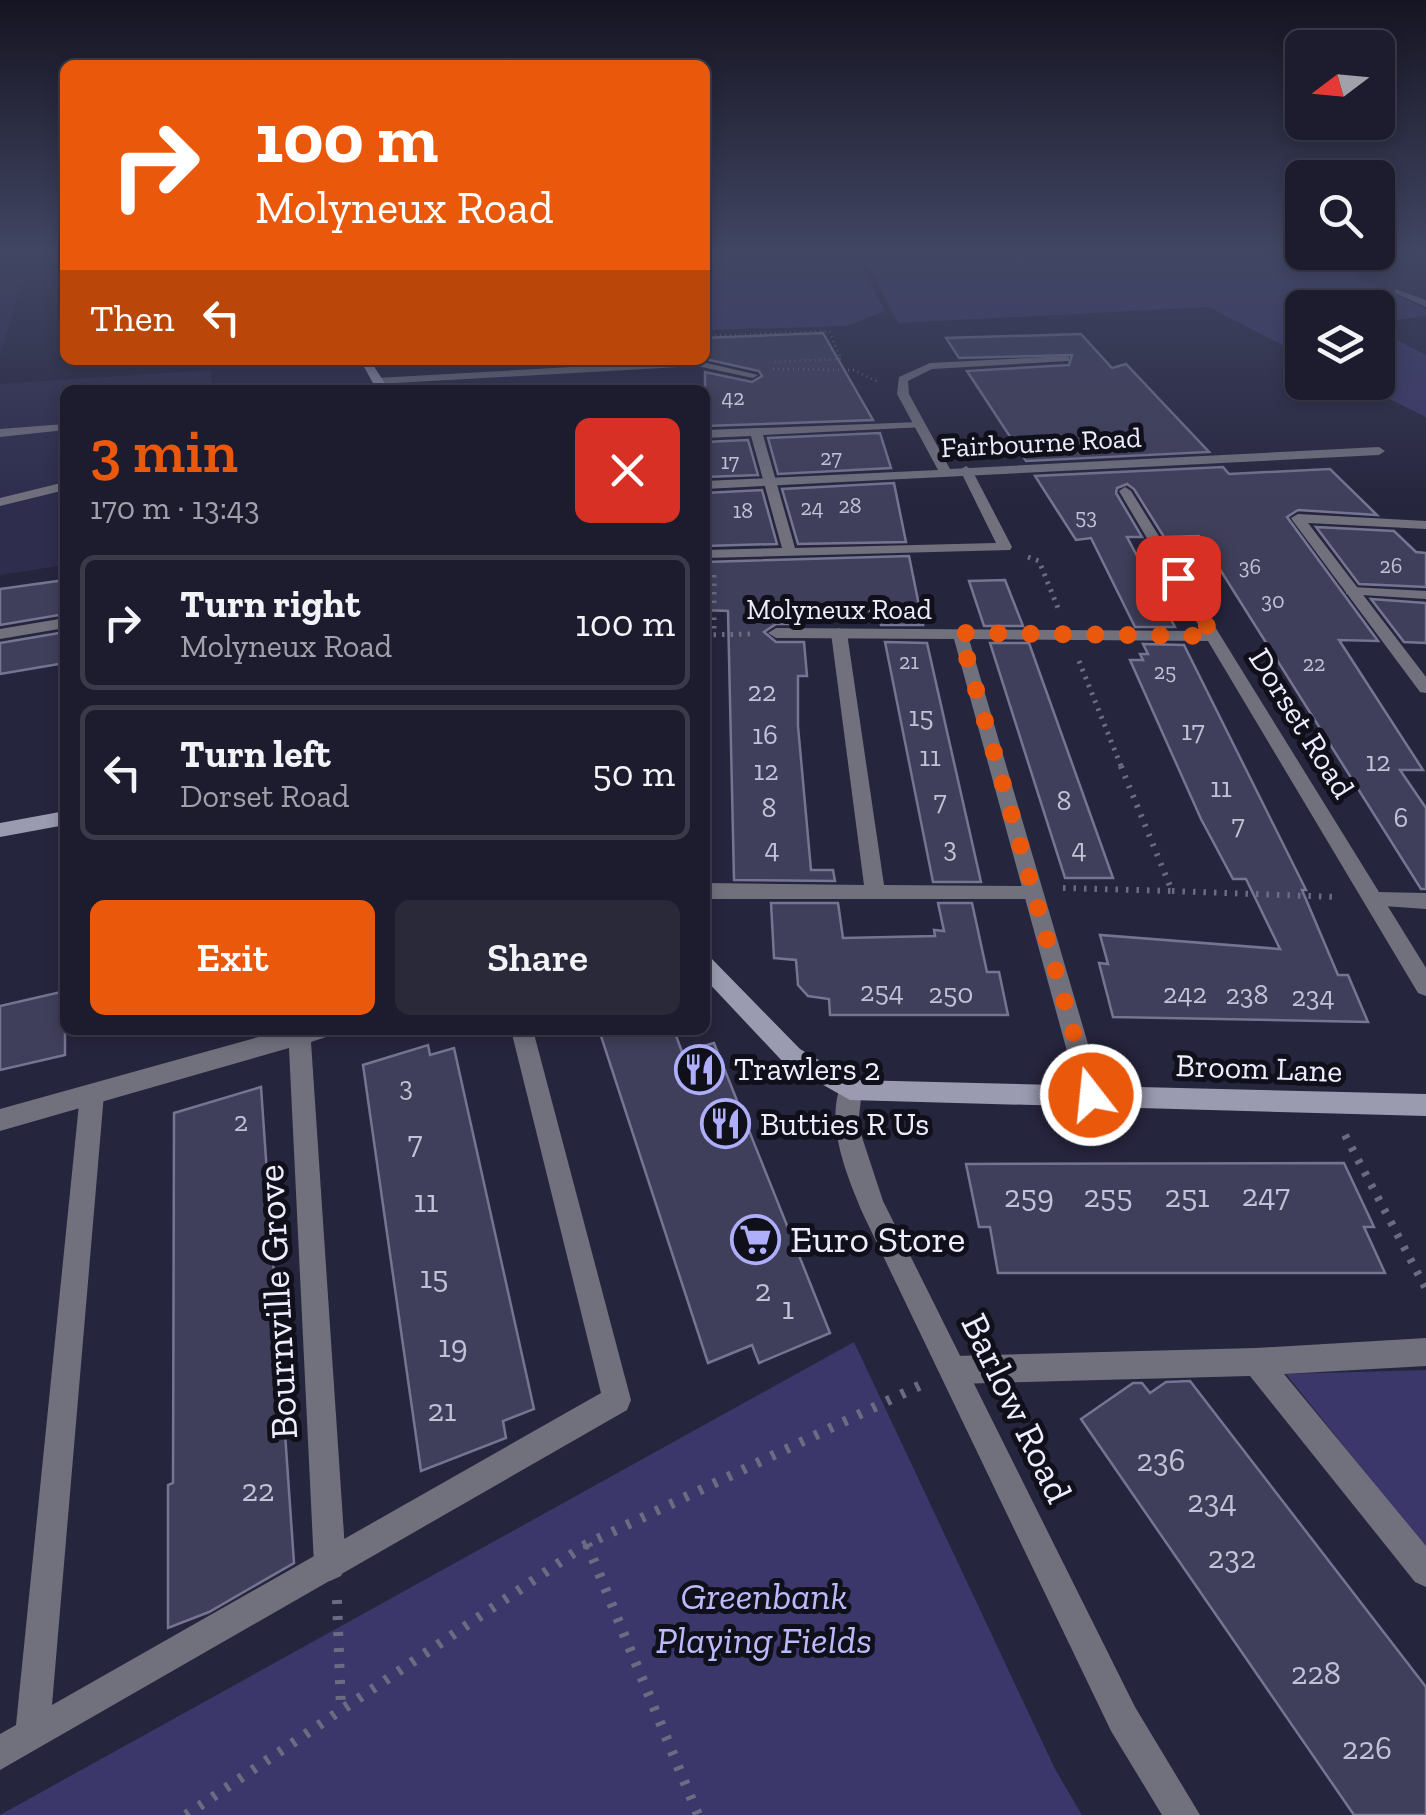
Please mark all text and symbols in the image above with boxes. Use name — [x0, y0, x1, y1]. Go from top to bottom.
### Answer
north arrow — [1285, 30, 1395, 140]
map controls — [1285, 30, 1395, 400]
text: 100 m — [255, 96, 438, 180]
icon: right — [90, 100, 220, 230]
button: search — [1285, 160, 1395, 270]
text: Molyneux Road — [255, 181, 553, 235]
icon: left — [194, 290, 249, 345]
button: layers — [1285, 290, 1395, 400]
text: Then — [90, 295, 174, 341]
house number: 42 — [721, 384, 745, 411]
text: 3 min — [90, 415, 238, 487]
button: close — [575, 418, 680, 523]
street label: Fairbourne Road — [940, 421, 1142, 464]
house number: 27 — [820, 444, 842, 471]
house number: 17 — [721, 448, 740, 475]
text: 170 m · 13:43 — [90, 489, 260, 527]
house number: 28 — [838, 492, 862, 519]
house number: 24 — [800, 494, 824, 521]
house number: 18 — [733, 497, 753, 524]
house number: 53 — [1075, 503, 1097, 530]
pin — [1136, 536, 1221, 621]
icon: arrive — [1151, 551, 1206, 606]
house number: 26 — [1379, 552, 1403, 579]
house number: 36 — [1239, 553, 1261, 580]
text: Turn right — [180, 581, 360, 627]
house number: 30 — [1261, 587, 1285, 614]
street label: Molyneux Road — [746, 593, 932, 626]
icon: right — [95, 595, 150, 650]
text: 100 m — [575, 600, 675, 646]
text: Molyneux Road — [180, 627, 392, 665]
street label: Dorset Road — [1241, 641, 1363, 805]
house number: 21 — [899, 648, 919, 675]
house number: 22 — [1303, 650, 1325, 677]
house number: 25 — [1154, 658, 1176, 685]
house number: 22 — [748, 675, 776, 708]
house number: 15 — [908, 700, 934, 733]
house number: 17 — [1181, 714, 1205, 747]
house number: 16 — [752, 718, 778, 751]
text: Turn left — [180, 731, 331, 777]
house number: 11 — [919, 740, 941, 773]
icon: left — [95, 745, 150, 800]
house number: 12 — [1365, 745, 1391, 778]
text: 50 m — [592, 750, 675, 796]
house number: 12 — [753, 754, 779, 787]
house number: 11 — [1210, 771, 1232, 804]
text: Dorset Road — [180, 777, 349, 815]
house number: 7 — [933, 784, 947, 817]
house number: 8 — [1056, 784, 1072, 817]
house number: 8 — [761, 791, 777, 824]
house number: 6 — [1394, 801, 1408, 834]
house number: 7 — [1231, 808, 1245, 841]
house number: 3 — [943, 831, 957, 864]
house number: 4 — [764, 832, 780, 865]
house number: 4 — [1071, 832, 1087, 865]
button: Exit — [90, 900, 375, 1015]
button: Share — [395, 900, 680, 1015]
house number: 254 — [860, 975, 904, 1008]
house number: 250 — [929, 977, 973, 1010]
house number: 242 — [1163, 977, 1207, 1010]
house number: 238 — [1225, 978, 1269, 1011]
house number: 234 — [1291, 980, 1335, 1013]
restaurant icon: Trawlers 2 — [673, 1043, 725, 1095]
position arrow — [1039, 1043, 1143, 1147]
street label: Broom Lane — [1175, 1046, 1343, 1090]
place label: Trawlers 2 — [734, 1050, 881, 1088]
house number: 3 — [399, 1070, 413, 1103]
restaurant icon: Butties R Us — [699, 1098, 751, 1150]
house number: 2 — [234, 1105, 248, 1138]
place label: Butties R Us — [760, 1105, 929, 1143]
house number: 7 — [407, 1123, 423, 1161]
street label: Bournville Grove — [247, 1163, 307, 1441]
house number: 247 — [1242, 1176, 1290, 1214]
house number: 259 — [1004, 1177, 1054, 1215]
house number: 255 — [1083, 1177, 1133, 1215]
house number: 251 — [1164, 1177, 1210, 1215]
house number: 11 — [414, 1182, 438, 1220]
supermarket icon: Euro Store — [729, 1213, 781, 1265]
place label: Euro Store — [790, 1216, 965, 1262]
house number: 15 — [420, 1258, 448, 1296]
house number: 2 — [755, 1271, 771, 1309]
house number: 1 — [782, 1289, 794, 1327]
street label: Barlow Road — [951, 1306, 1083, 1510]
house number: 19 — [438, 1327, 468, 1365]
house number: 21 — [428, 1391, 456, 1429]
house number: 236 — [1136, 1441, 1186, 1479]
house number: 22 — [242, 1471, 274, 1509]
house number: 234 — [1187, 1482, 1237, 1520]
house number: 232 — [1208, 1538, 1256, 1576]
park label: Greenbank Playing Fields — [656, 1573, 872, 1663]
house number: 228 — [1291, 1654, 1341, 1692]
house number: 226 — [1342, 1729, 1392, 1767]

